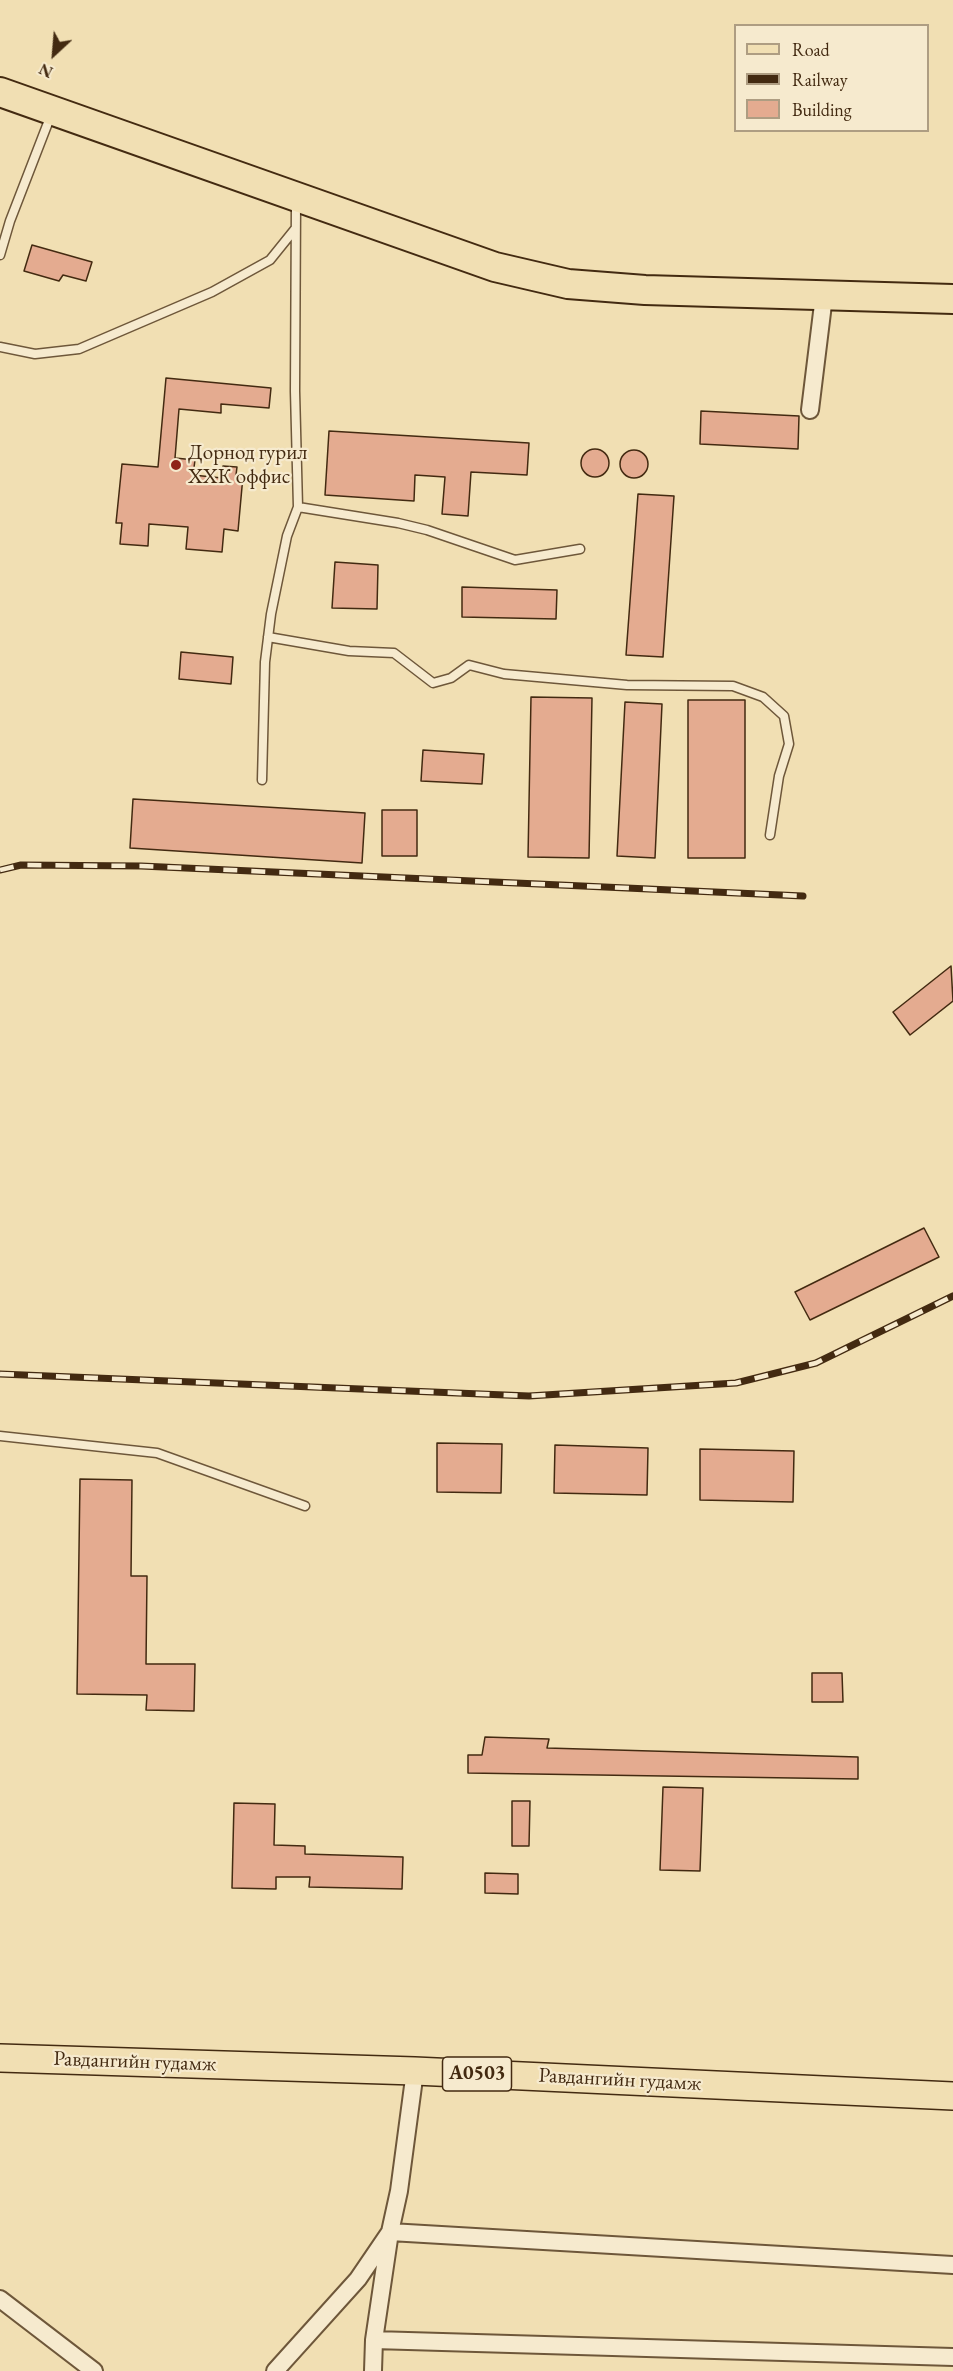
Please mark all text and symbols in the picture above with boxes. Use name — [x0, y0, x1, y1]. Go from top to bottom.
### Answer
north arrow — [24, 24, 84, 84]
legend — [734, 24, 929, 132]
text: Road — [792, 38, 830, 61]
text: N — [35, 58, 56, 83]
text: Railway — [792, 68, 848, 91]
text: Building — [792, 98, 852, 121]
place label: Дорнод гурил ХХК оффис — [188, 440, 307, 490]
marker: Дорнод гурил ХХК оффис — [169, 458, 183, 472]
street label: Равдангийн гудамж — [53, 2047, 217, 2077]
road number: A0503 — [442, 2057, 512, 2091]
street label: Равдангийн гудамж — [538, 2063, 702, 2097]

